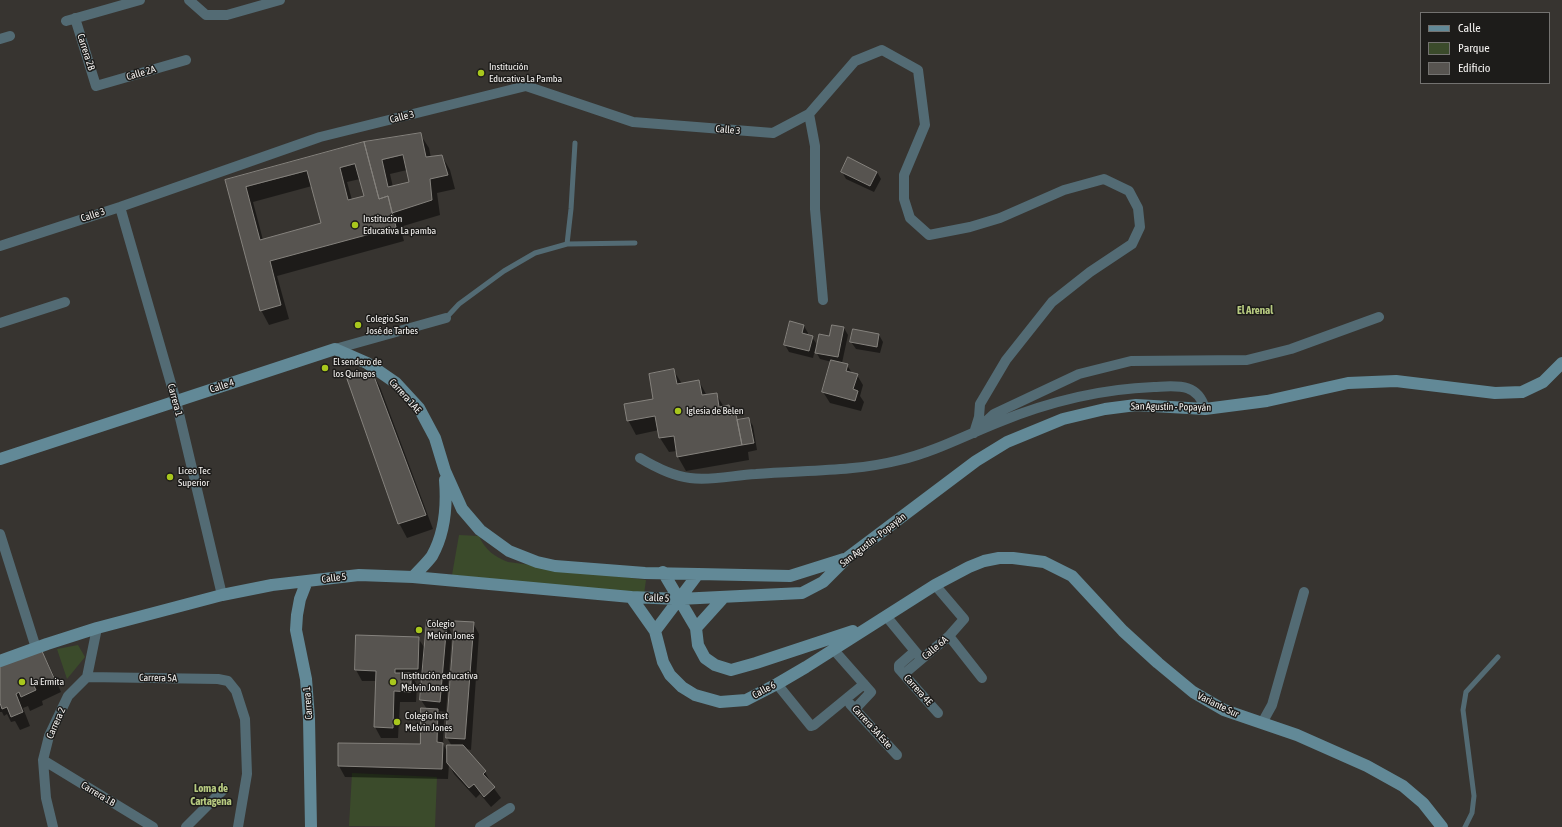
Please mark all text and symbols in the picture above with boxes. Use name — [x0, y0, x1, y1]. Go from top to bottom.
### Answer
legend — [1420, 12, 1550, 84]
text: Calle — [1458, 21, 1481, 35]
street label: Carrera 2B — [74, 32, 98, 72]
text: Parque — [1458, 41, 1490, 55]
place label: Institución Educativa La Pamba — [489, 61, 562, 84]
text: Edificio — [1458, 61, 1490, 75]
street label: Calle 2A — [125, 63, 157, 83]
marker: Institución Educativa La Pamba — [476, 68, 486, 78]
street label: Calle 3 — [388, 108, 416, 126]
street label: Calle 3 — [715, 123, 741, 137]
street label: Calle 3 — [79, 205, 107, 225]
place label: Institucion Educativa La pamba — [363, 213, 436, 236]
marker: Institucion Educativa La pamba — [350, 220, 360, 230]
district label: El Arenal — [1237, 304, 1273, 318]
place label: Colegio San José de Tarbes — [366, 313, 418, 336]
marker: Colegio San José de Tarbes — [353, 320, 363, 330]
place label: El sendero de los Quingos — [333, 356, 382, 380]
marker: El sendero de los Quingos — [320, 363, 330, 373]
street label: Calle 4 — [208, 376, 236, 396]
street label: Carrera 1AE — [386, 376, 424, 416]
street label: Carrera 1 — [165, 382, 185, 418]
street label: San Agustín - Popayán — [1131, 400, 1211, 414]
place label: Iglesia de Belen — [686, 405, 744, 417]
marker: Iglesia de Belen — [673, 406, 683, 416]
place label: Liceo Tec Superior — [178, 465, 210, 488]
marker: Liceo Tec Superior — [165, 472, 175, 482]
street label: San Agustín - Popayán — [838, 511, 908, 569]
street label: Calle 5 — [321, 571, 347, 585]
street label: Calle 5 — [644, 591, 670, 605]
place label: Colegio Melvin Jones — [427, 618, 474, 642]
marker: Colegio Melvin Jones — [414, 625, 424, 635]
street label: Calle 6A — [920, 634, 950, 662]
place label: Institución educativa Melvin Jones — [401, 670, 478, 694]
street label: Carrera 5A — [139, 672, 177, 684]
street label: Carrera 4E — [901, 672, 935, 708]
place label: La Ermita — [30, 676, 64, 688]
marker: La Ermita — [17, 677, 27, 687]
marker: Institución educativa Melvin Jones — [388, 677, 398, 687]
street label: Calle 6 — [750, 679, 778, 701]
street label: Carrera 1 — [301, 686, 315, 720]
street label: Variante Sur — [1195, 690, 1241, 720]
street label: Carrera 3A Este — [849, 703, 895, 751]
street label: Carrera 2 — [44, 705, 68, 741]
place label: Colegio Inst Melvin Jones — [405, 710, 452, 734]
marker: Colegio Inst Melvin Jones — [392, 717, 402, 727]
street label: Carrera 1B — [79, 779, 117, 809]
district label: Loma de Cartagena — [190, 782, 232, 808]

